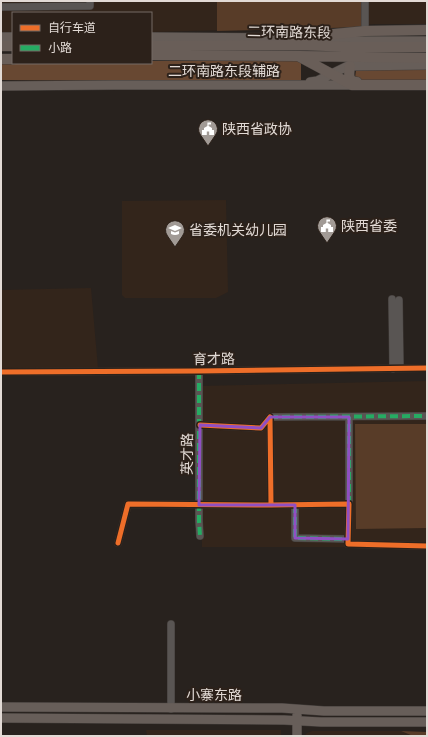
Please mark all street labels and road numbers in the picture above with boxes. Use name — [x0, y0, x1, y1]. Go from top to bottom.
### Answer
street label: 二环南路东段 — [247, 23, 331, 42]
street label: 二环南路东段辅路 — [168, 63, 280, 80]
street label: 育才路 — [193, 351, 235, 368]
street label: 英才路 — [179, 433, 196, 475]
street label: 小寨东路 — [186, 687, 242, 704]

